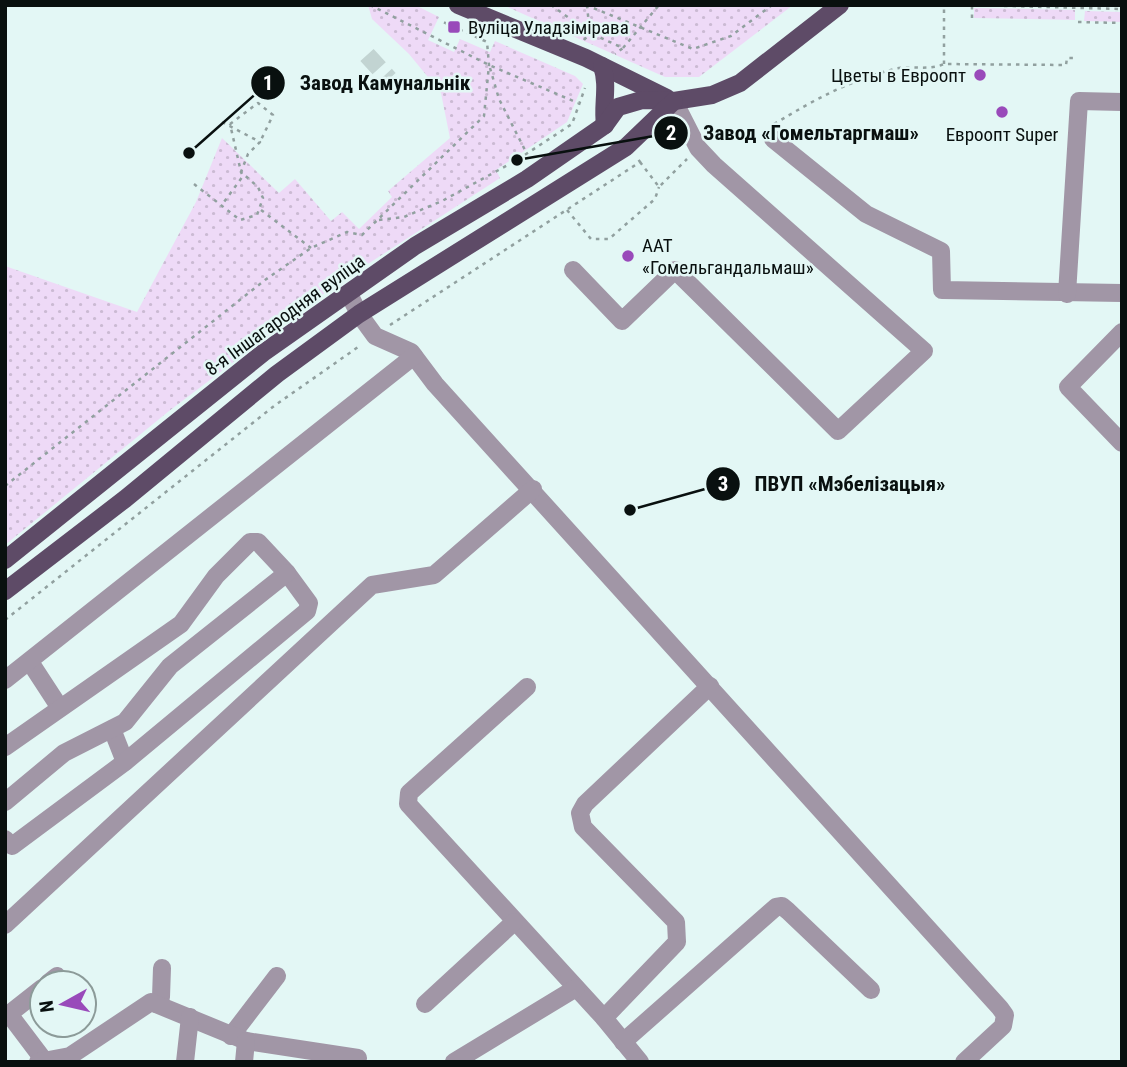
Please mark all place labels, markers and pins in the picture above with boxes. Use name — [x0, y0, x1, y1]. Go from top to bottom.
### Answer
place label: Вуліца Уладзімірава — [468, 16, 629, 39]
marker: Вуліца Уладзімірава — [446, 19, 462, 35]
callout: Завод Камунальнік — [250, 62, 484, 104]
place label: Цветы в Евроопт — [831, 64, 966, 87]
marker: Цветы в Евроопт — [972, 67, 988, 83]
marker: Евроопт Super — [994, 104, 1010, 120]
callout: Завод «Гомельтаргмаш» — [654, 112, 932, 154]
place label: Евроопт Super — [946, 123, 1059, 146]
place label: ААТ «Гомельгандальмаш» — [642, 234, 814, 279]
marker: ААТ «Гомельгандальмаш» — [620, 248, 636, 264]
callout: ПВУП «Мэбелізацыя» — [706, 463, 960, 505]

